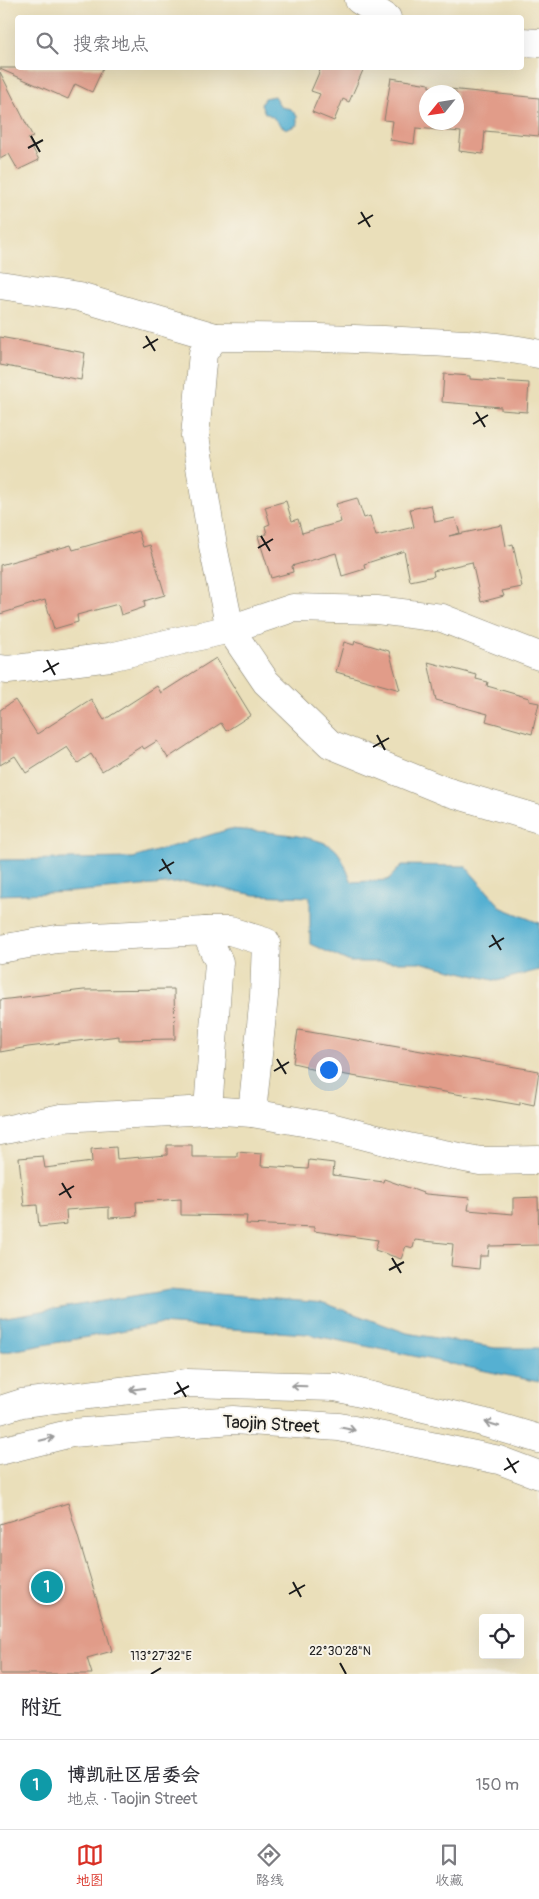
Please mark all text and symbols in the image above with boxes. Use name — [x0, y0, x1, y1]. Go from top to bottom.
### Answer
search box — [15, 15, 524, 70]
icon: search — [33, 29, 61, 57]
text: 搜索地点 — [73, 32, 149, 56]
north arrow — [419, 85, 464, 130]
your location — [316, 1057, 342, 1083]
one-way arrow — [291, 1381, 308, 1391]
one-way arrow — [129, 1384, 145, 1394]
street label: Taojin Street — [222, 1410, 321, 1439]
one-way arrow — [485, 1419, 501, 1429]
one-way arrow — [340, 1425, 356, 1434]
one-way arrow — [39, 1434, 55, 1443]
pin: 1 — [31, 1568, 63, 1606]
map controls — [479, 1614, 524, 1659]
button: locate — [479, 1614, 524, 1659]
text: 22°30'28"N — [309, 1644, 371, 1659]
text: 113°27'32"E — [130, 1649, 192, 1664]
text: 附近 — [20, 1694, 62, 1721]
text: 博凯社区居委会 — [67, 1763, 200, 1787]
text: 1 — [33, 1775, 39, 1795]
text: 150 m — [475, 1775, 519, 1795]
text: 地点 · Taojin Street — [67, 1789, 197, 1809]
tab: 地图 — [76, 1841, 104, 1889]
tab: 路线 — [255, 1841, 283, 1889]
tab: 收藏 — [435, 1841, 463, 1889]

